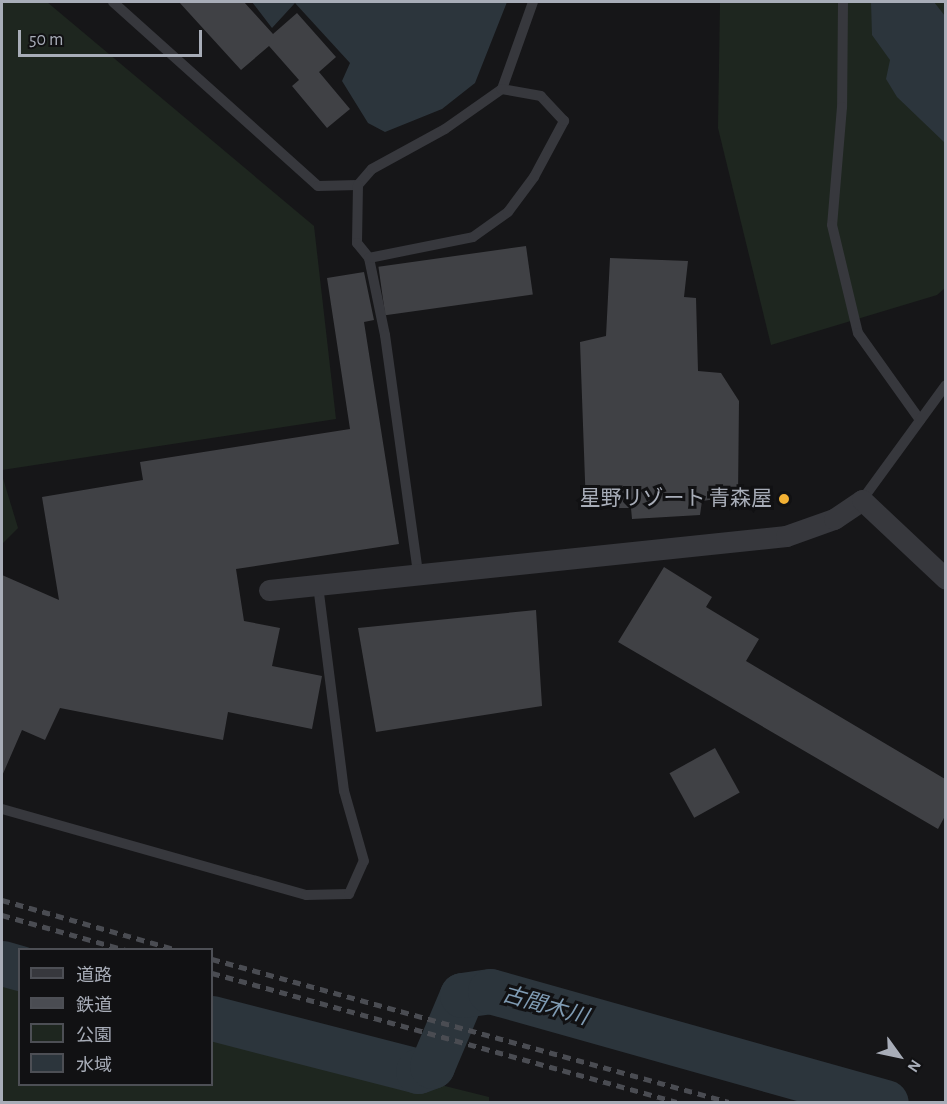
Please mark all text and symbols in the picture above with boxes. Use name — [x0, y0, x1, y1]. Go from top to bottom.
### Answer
scale bar — [21, 18, 206, 56]
text: 50 m — [29, 31, 63, 49]
place label: 星野リゾート 青森屋 — [580, 486, 772, 512]
marker: 星野リゾート 青森屋 — [777, 492, 791, 506]
legend — [18, 948, 213, 1086]
text: 道路 — [76, 967, 112, 985]
water label: 古間木川 — [499, 981, 591, 1031]
text: 鉄道 — [76, 997, 112, 1015]
north arrow — [869, 1026, 929, 1086]
text: 公園 — [76, 1027, 112, 1045]
text: 水域 — [76, 1057, 112, 1075]
text: N — [904, 1057, 924, 1075]

